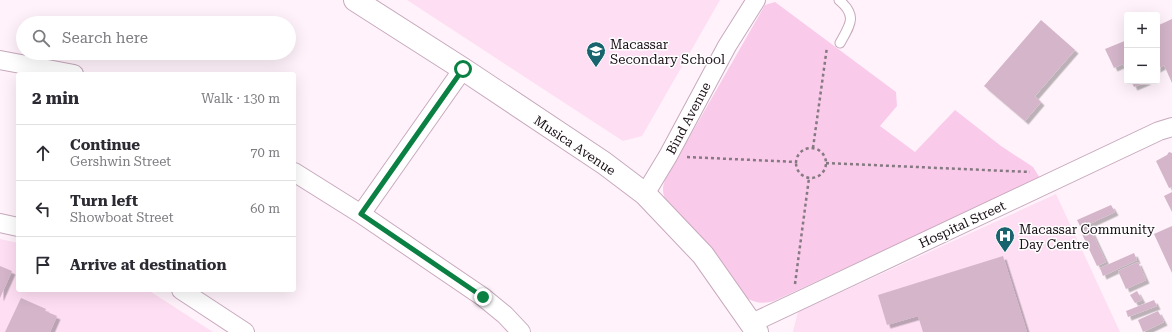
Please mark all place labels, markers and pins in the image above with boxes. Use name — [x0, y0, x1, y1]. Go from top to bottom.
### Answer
place label: Macassar Secondary School — [610, 37, 725, 67]
school or university icon: Macassar Secondary School — [585, 40, 607, 68]
place label: Macassar Community Day Centre — [1019, 222, 1155, 252]
hospital icon: Macassar Community Day Centre — [994, 225, 1016, 253]

